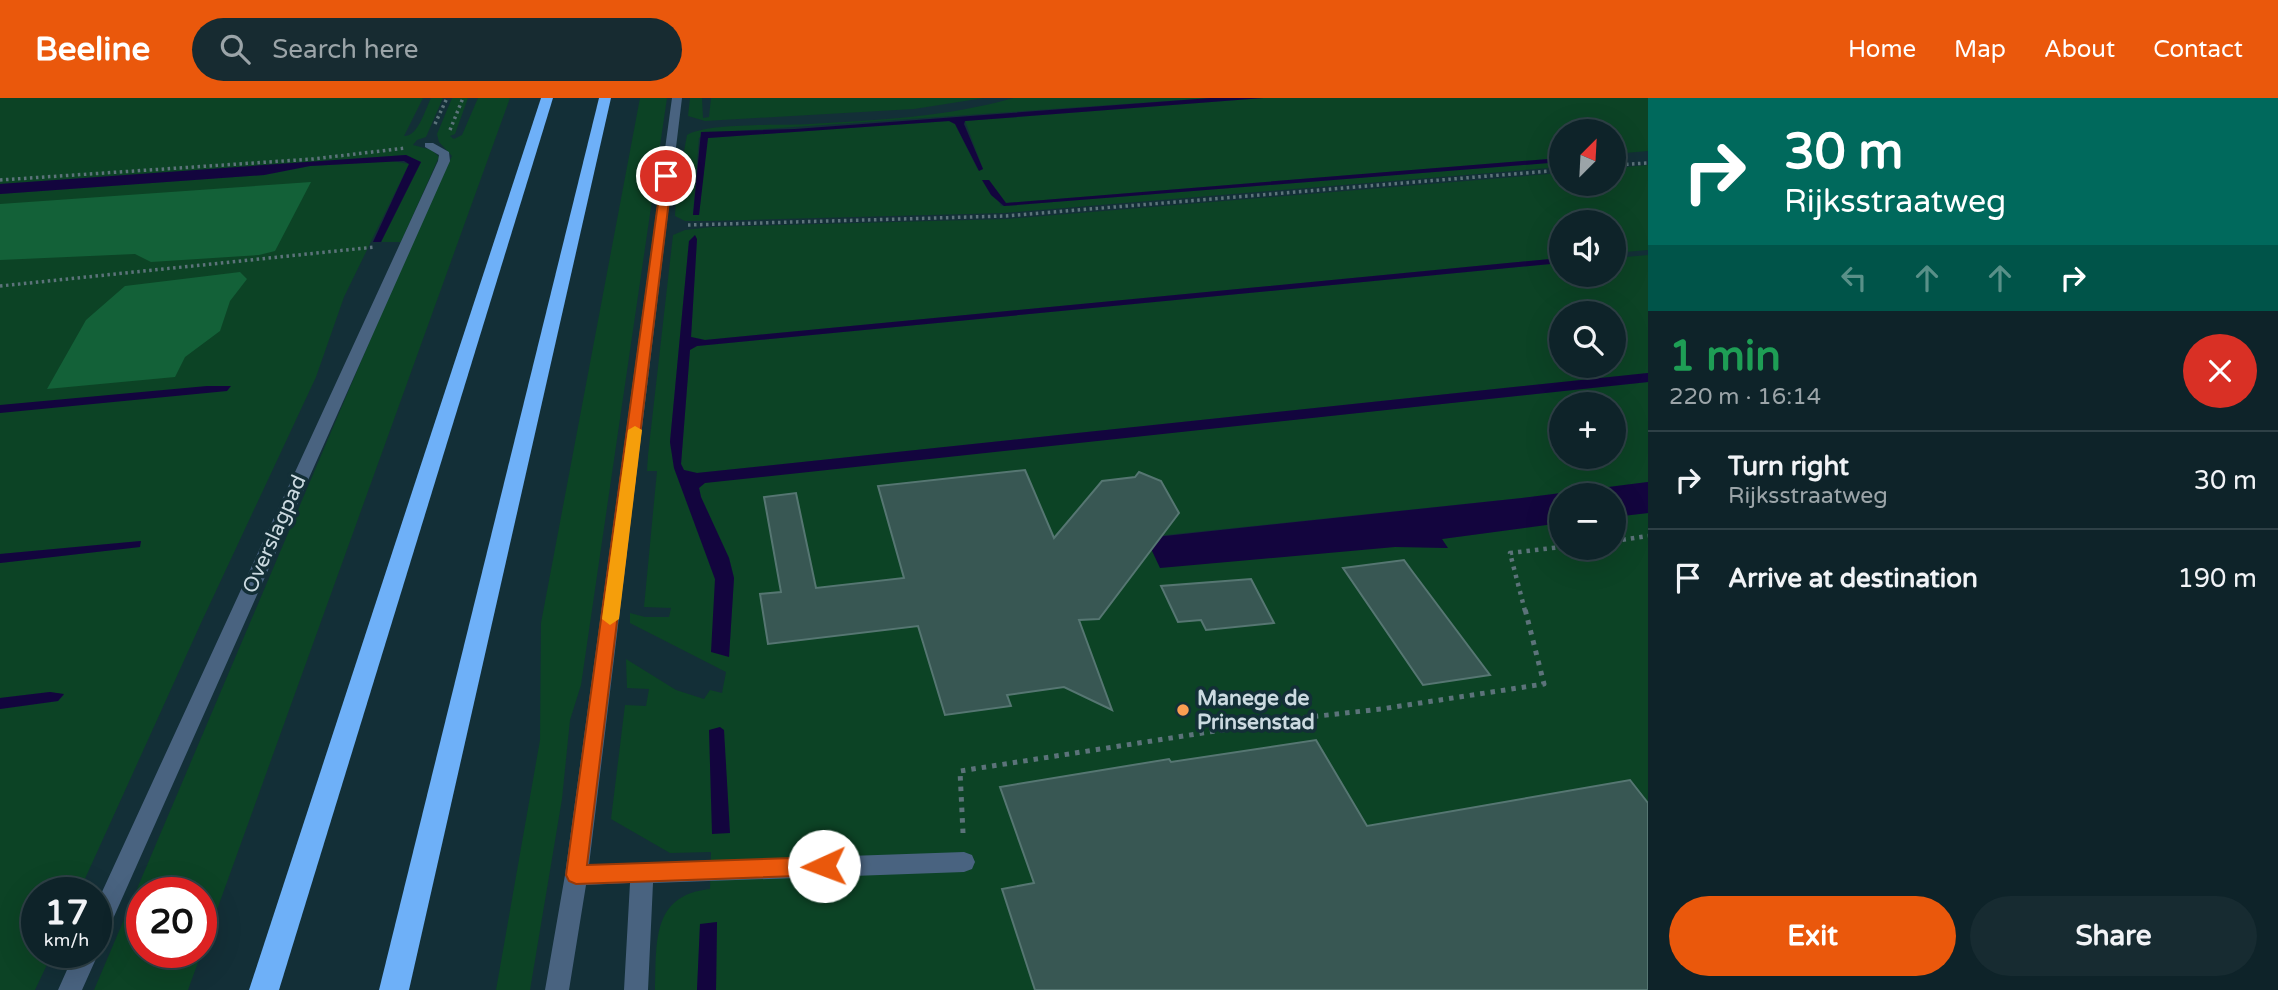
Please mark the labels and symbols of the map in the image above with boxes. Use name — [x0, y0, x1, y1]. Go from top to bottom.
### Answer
north arrow — [1549, 119, 1626, 196]
pin — [636, 146, 696, 206]
street label: Overslagpad — [237, 471, 312, 597]
place label: Manege de Prinsenstad — [1197, 686, 1315, 735]
marker: Manege de Prinsenstad — [1175, 702, 1191, 718]
position arrow — [787, 829, 861, 903]
speed limit sign: 20 — [126, 877, 217, 968]

